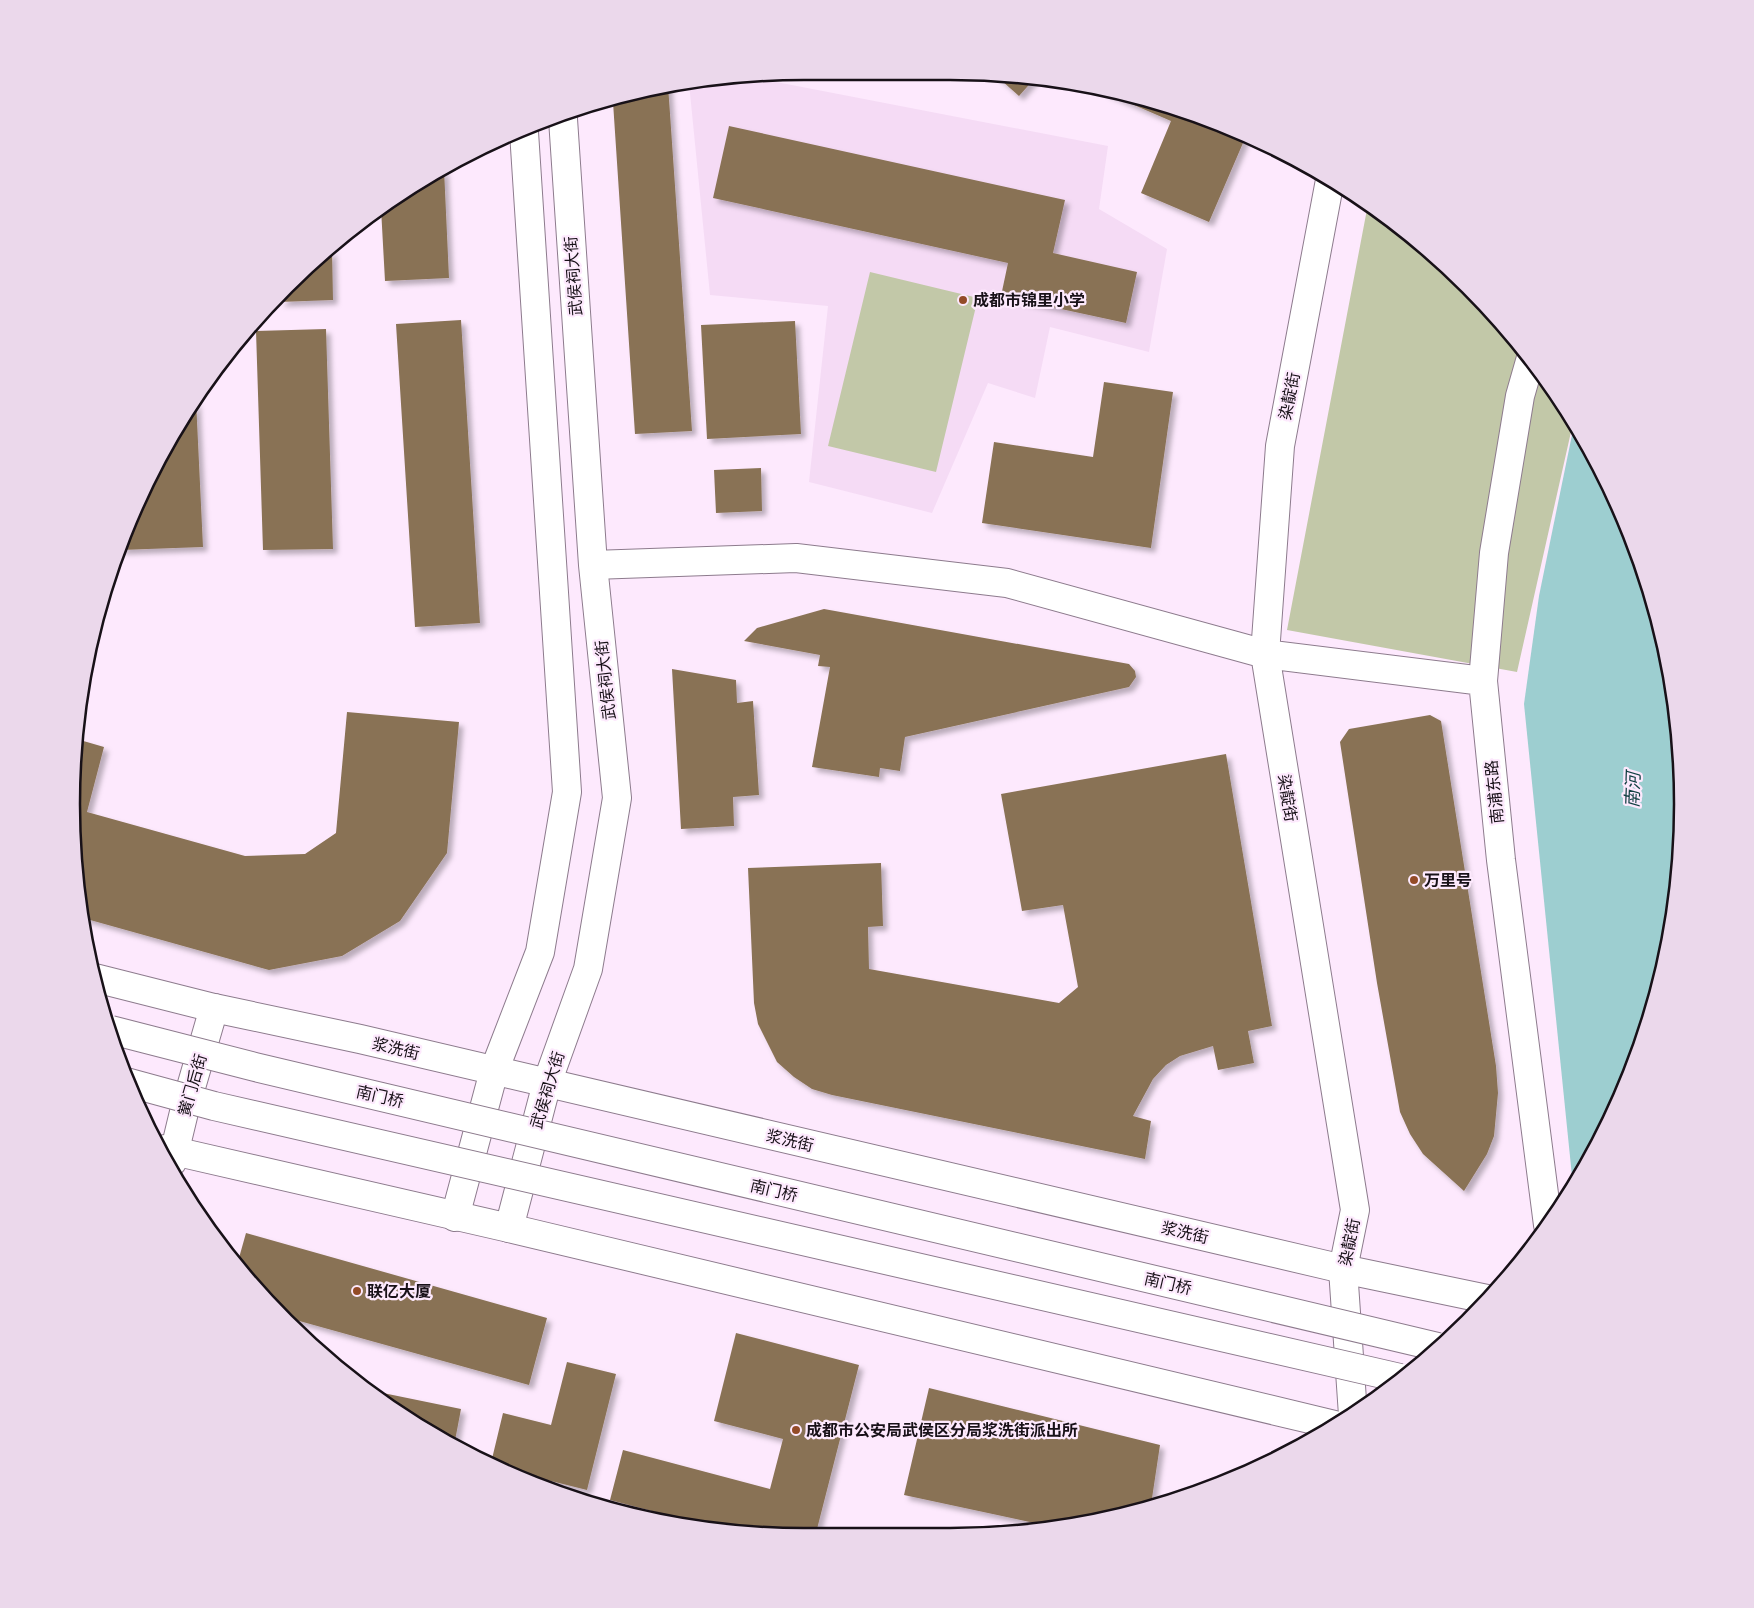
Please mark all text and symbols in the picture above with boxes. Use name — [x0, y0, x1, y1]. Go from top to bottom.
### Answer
street label: 武侯祠大街 — [559, 235, 587, 317]
place label: 成都市锦里小学 — [973, 289, 1085, 311]
marker: 成都市锦里小学 — [957, 294, 969, 306]
street label: 染靛街 — [1274, 370, 1304, 422]
street label: 武侯祠大街 — [590, 639, 620, 721]
street label: 南浦东路 — [1480, 759, 1508, 825]
water label: 南河 — [1619, 769, 1646, 808]
street label: 染靛街 — [1273, 773, 1303, 823]
place label: 万里号 — [1424, 869, 1472, 891]
marker: 万里号 — [1408, 874, 1420, 886]
street label: 浆洗街 — [370, 1032, 422, 1064]
street label: 武侯祠大街 — [525, 1049, 569, 1131]
street label: 黉门后街 — [173, 1051, 211, 1119]
street label: 南门桥 — [354, 1080, 406, 1112]
street label: 浆洗街 — [764, 1124, 816, 1156]
street label: 南门桥 — [748, 1174, 800, 1206]
street label: 浆洗街 — [1159, 1216, 1211, 1248]
street label: 染靛街 — [1334, 1216, 1364, 1268]
street label: 南门桥 — [1142, 1267, 1194, 1299]
place label: 联亿大厦 — [367, 1280, 431, 1302]
marker: 联亿大厦 — [351, 1285, 363, 1297]
place label: 成都市公安局武侯区分局浆洗街派出所 — [806, 1419, 1078, 1441]
marker: 成都市公安局武侯区分局浆洗街派出所 — [790, 1424, 802, 1436]

